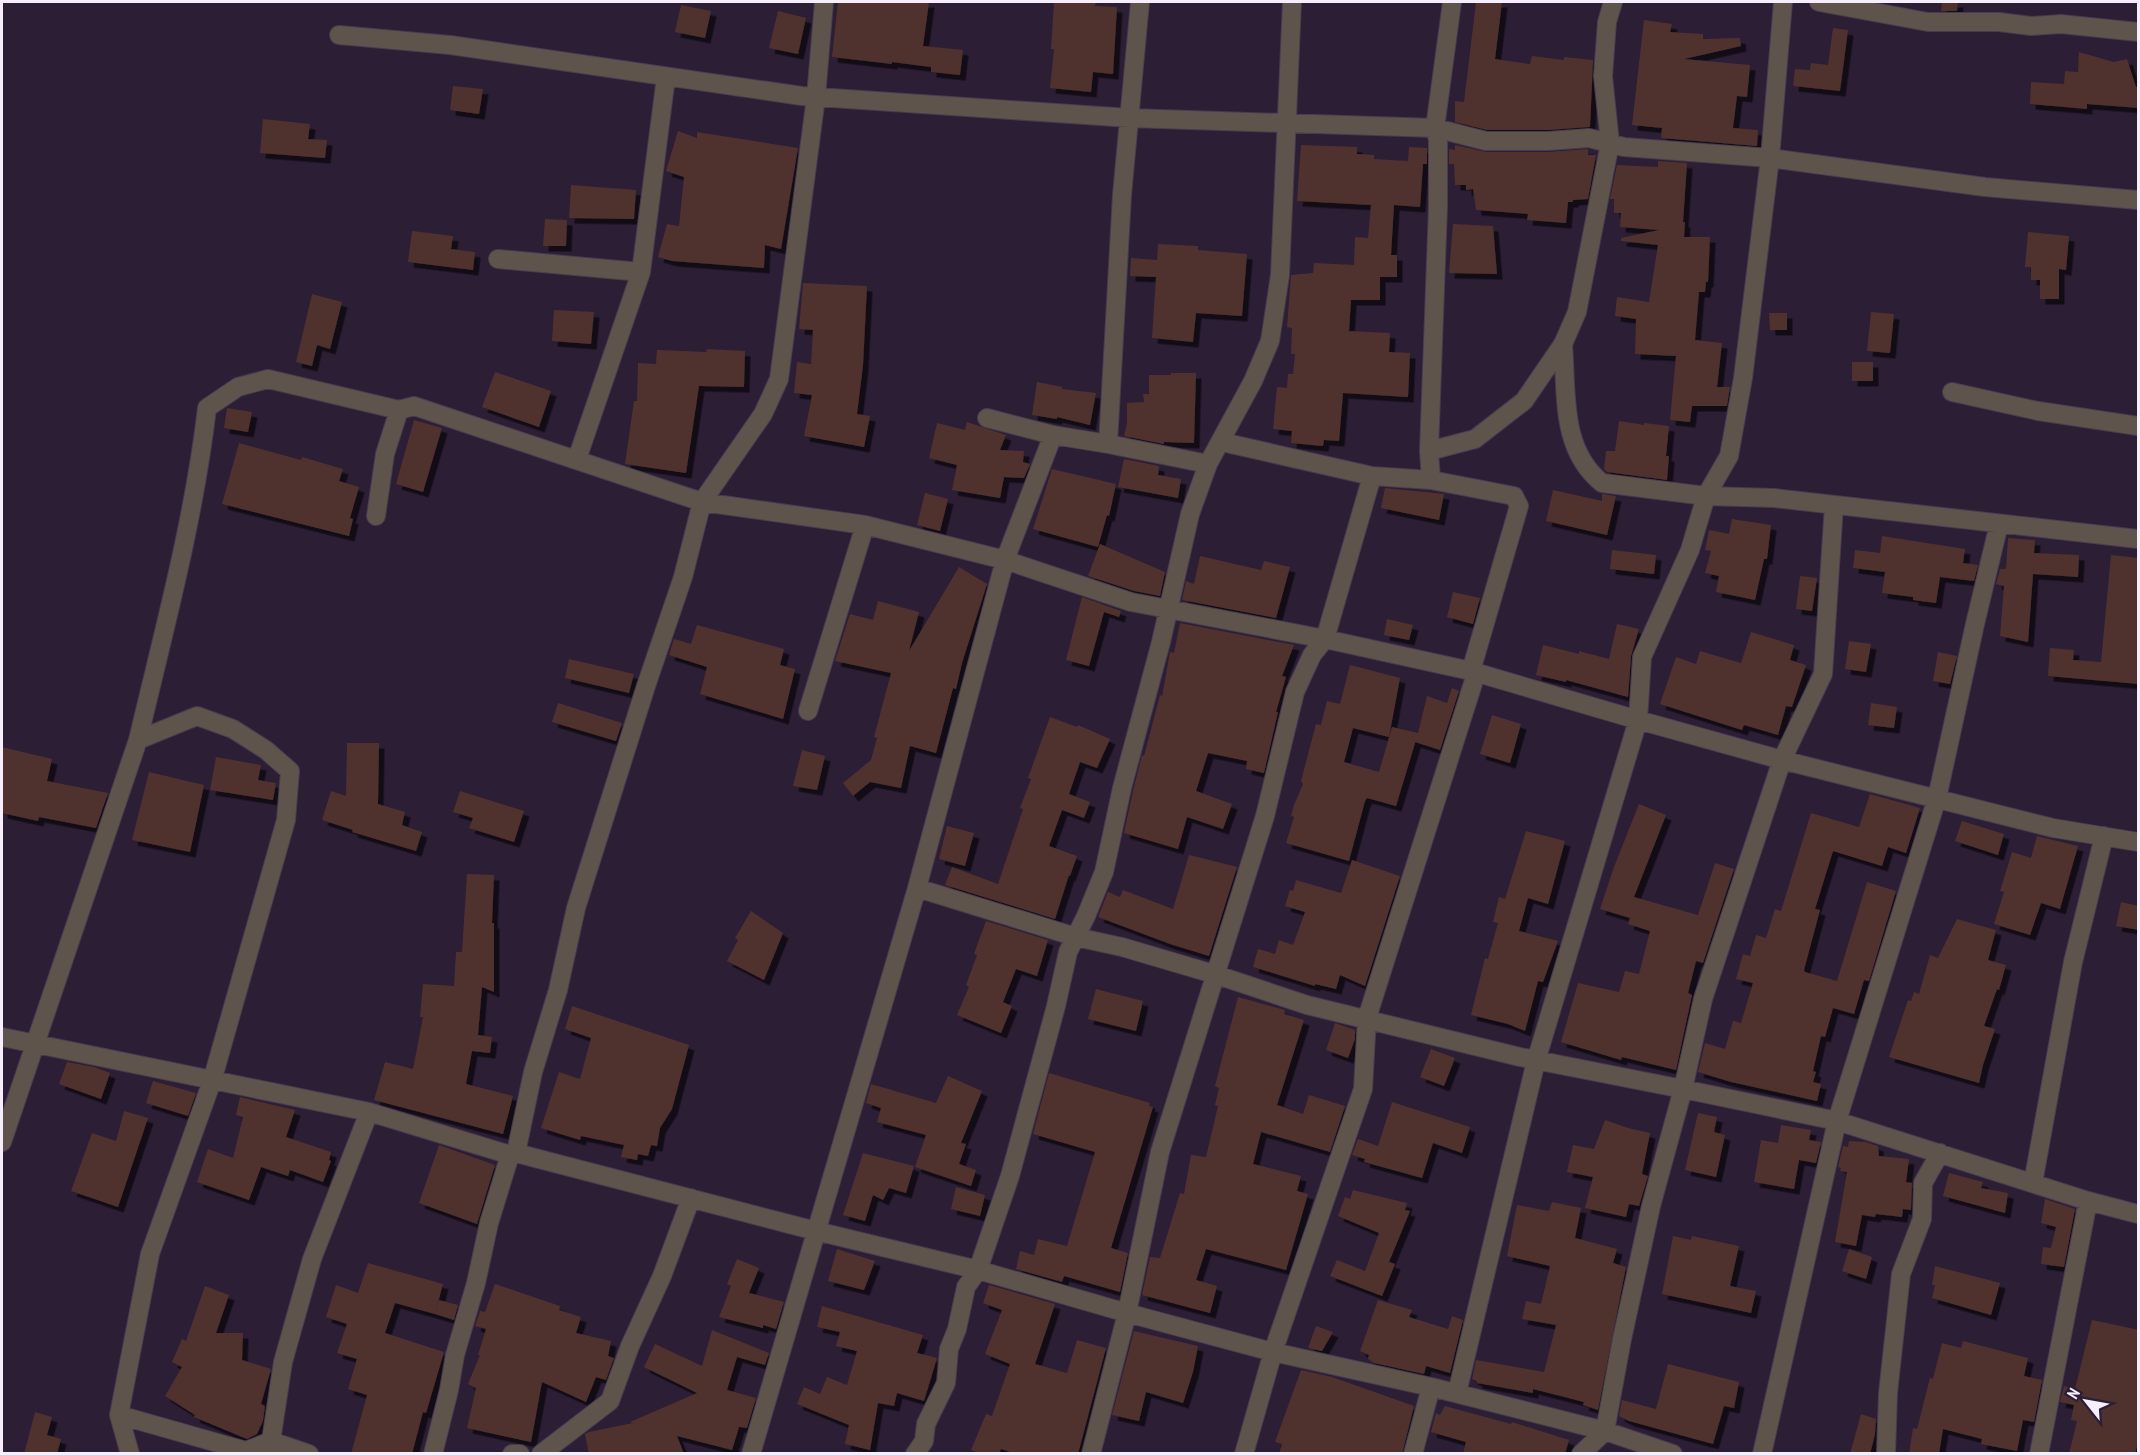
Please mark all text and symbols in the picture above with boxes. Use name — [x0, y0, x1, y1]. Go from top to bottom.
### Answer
north arrow — [2056, 1371, 2116, 1431]
text: N — [2062, 1384, 2084, 1402]

